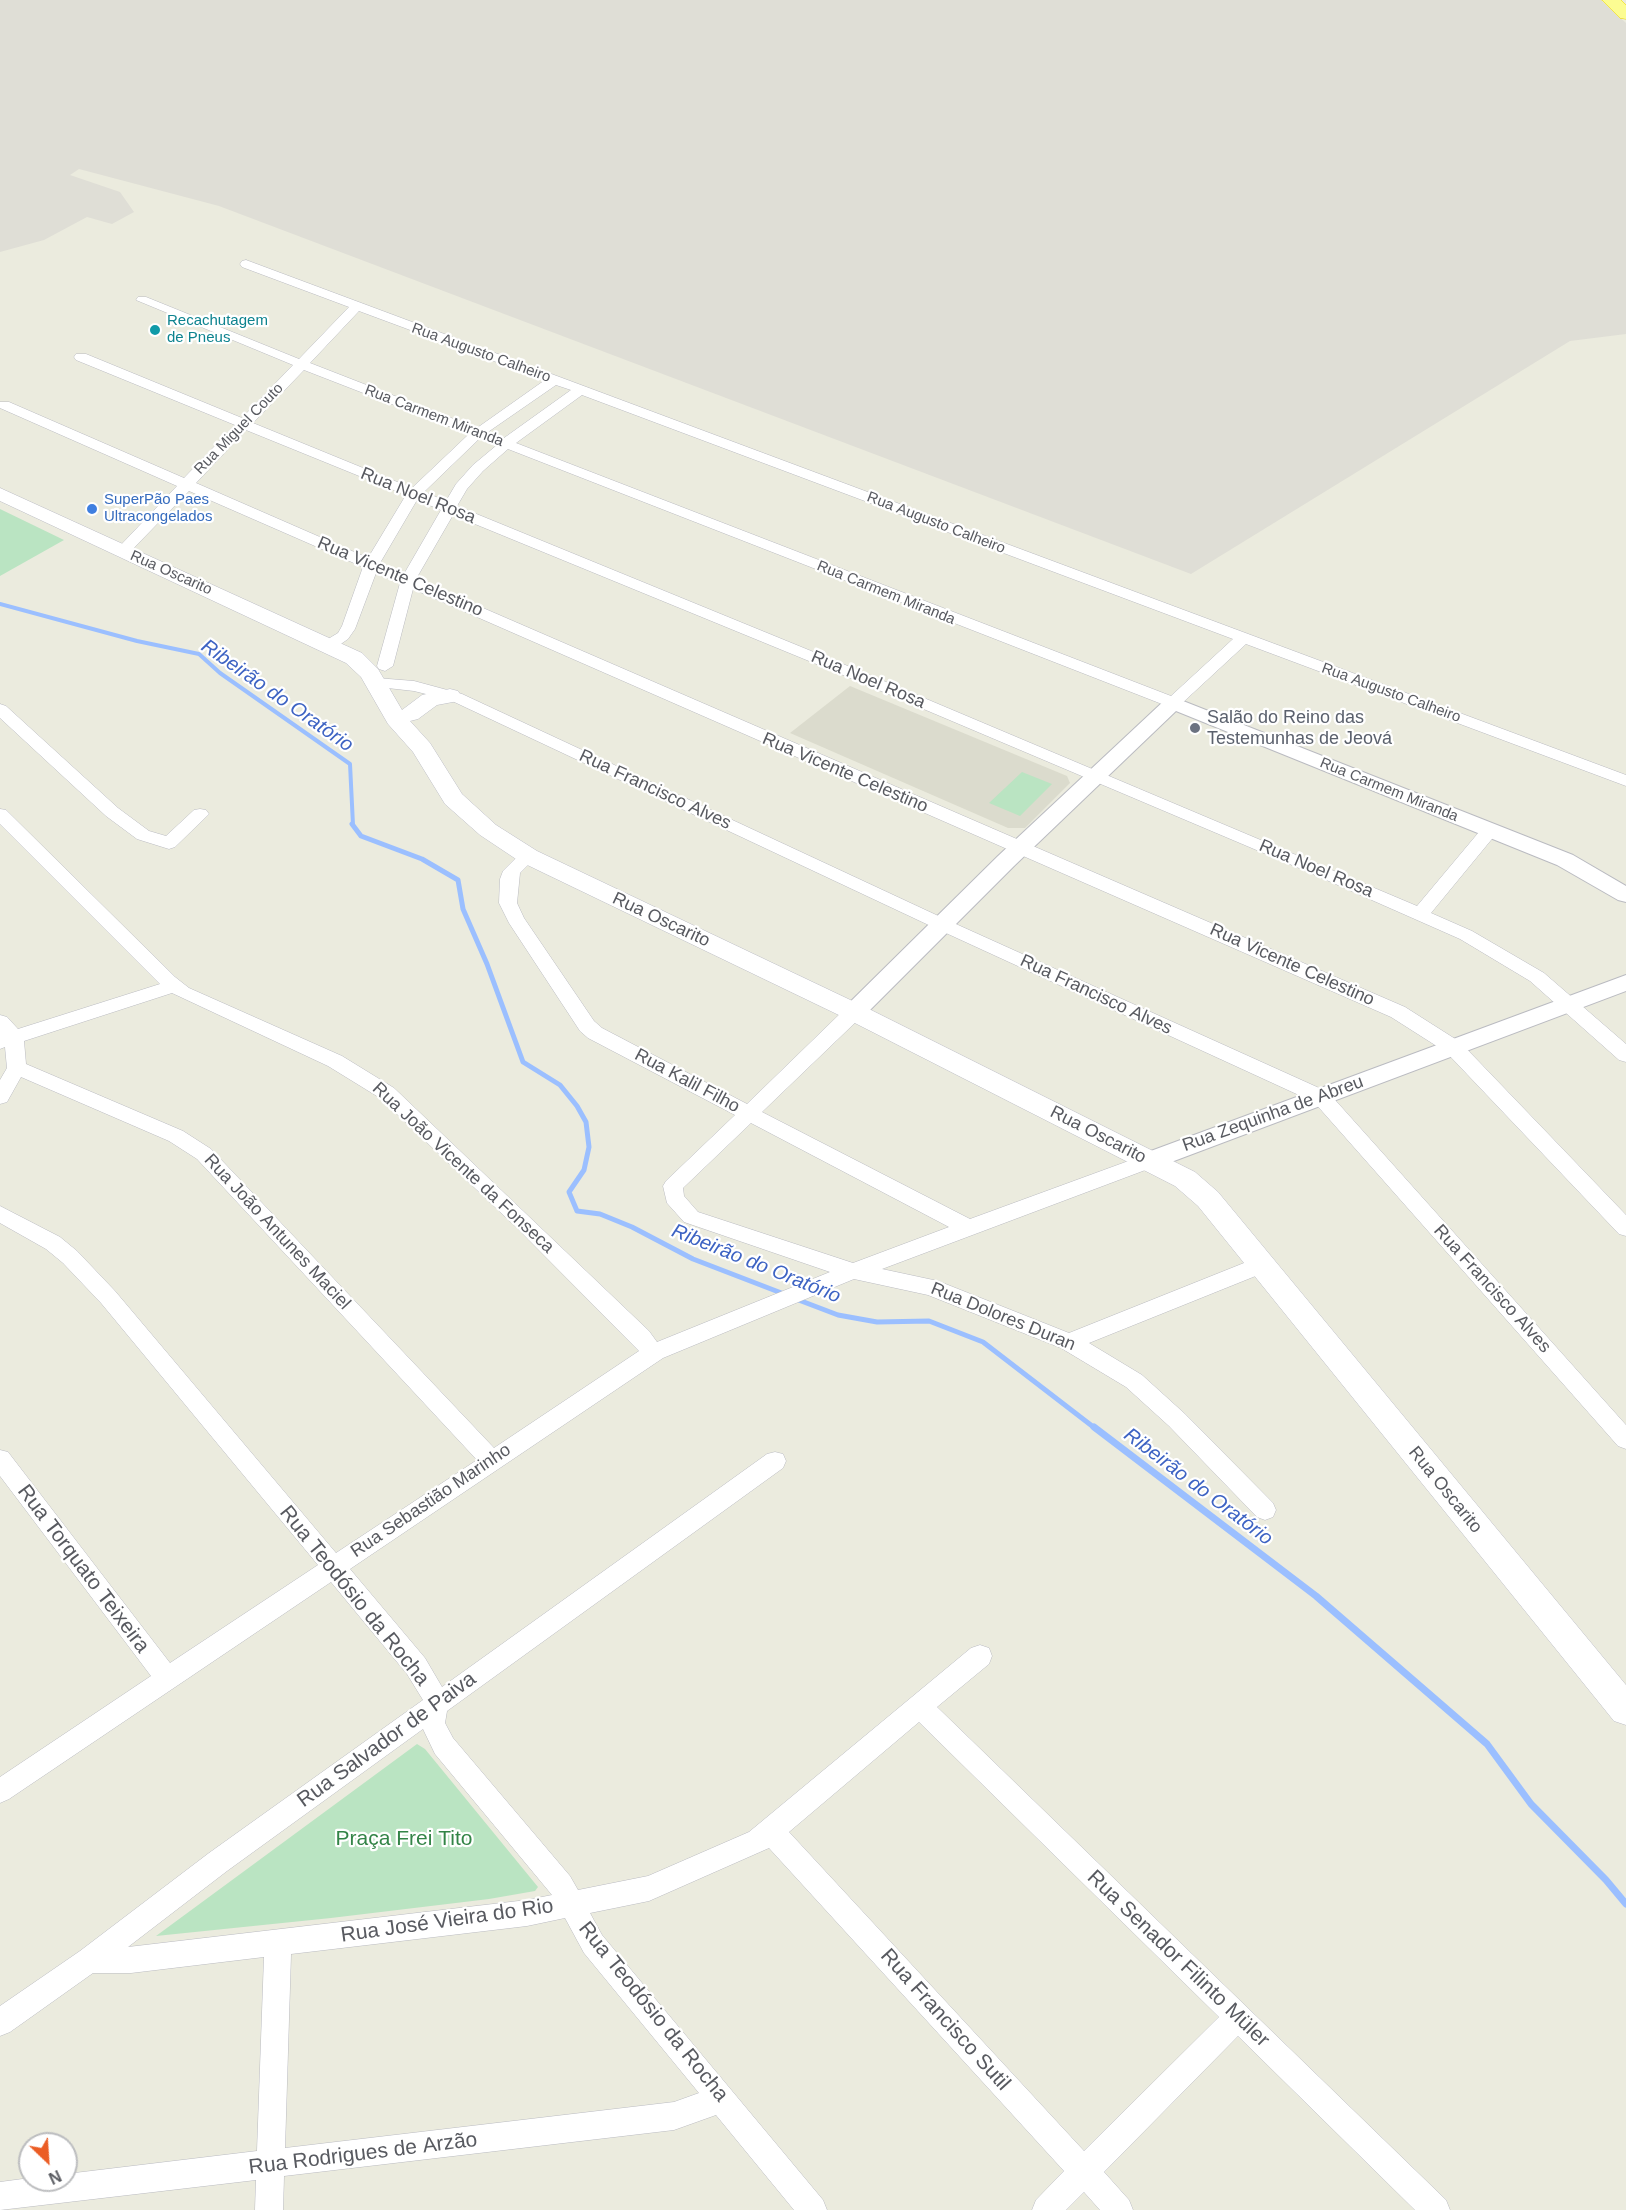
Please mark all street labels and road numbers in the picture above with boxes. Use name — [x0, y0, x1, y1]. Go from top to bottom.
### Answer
street label: Rua Augusto Calheiro — [409, 319, 553, 387]
street label: Rua Miguel Couto — [191, 380, 287, 478]
street label: Rua Carmem Miranda — [362, 381, 506, 451]
street label: Rua Noel Rosa — [357, 463, 479, 529]
street label: Rua Augusto Calheiro — [864, 488, 1008, 558]
street label: Rua Vicente Celestino — [314, 532, 486, 622]
street label: Rua Oscarito — [127, 547, 215, 599]
street label: Rua Carmem Miranda — [814, 557, 958, 629]
street label: Rua Noel Rosa — [808, 646, 928, 714]
street label: Rua Augusto Calheiro — [1319, 659, 1463, 727]
street label: Rua Vicente Celestino — [759, 728, 931, 818]
street label: Rua Francisco Alves — [576, 745, 734, 835]
street label: Rua Carmem Miranda — [1317, 754, 1461, 826]
street label: Rua Noel Rosa — [1256, 835, 1376, 903]
street label: Rua Oscarito — [609, 888, 713, 952]
street label: Rua Vicente Celestino — [1206, 919, 1378, 1011]
street label: Rua Francisco Alves — [1017, 950, 1175, 1040]
street label: Rua Kalil Filho — [631, 1044, 743, 1118]
street label: Rua Zequinha de Abreu — [1180, 1071, 1366, 1157]
street label: Rua João Vicente da Fonseca — [368, 1078, 558, 1258]
street label: Rua Oscarito — [1046, 1102, 1150, 1168]
street label: Rua João Antunes Maciel — [199, 1150, 355, 1314]
street label: Rua Francisco Alves — [1429, 1220, 1555, 1358]
street label: Rua Dolores Duran — [928, 1278, 1078, 1356]
street label: Rua Sebastião Marinho — [347, 1439, 515, 1563]
street label: Rua Oscarito — [1404, 1442, 1486, 1538]
street label: Rua Torquato Teixeira — [11, 1480, 155, 1658]
street label: Rua Teodósio da Rocha — [274, 1501, 434, 1691]
street label: Rua Salvador de Paiva — [293, 1667, 481, 1813]
street label: Rua Senador Filinto Müler — [1082, 1865, 1274, 2053]
street label: Rua José Vieira do Rio — [339, 1894, 555, 1948]
street label: Rua Teodósio da Rocha — [573, 1917, 733, 2107]
street label: Rua Francisco Sutil — [875, 1944, 1015, 2096]
street label: Rua Rodrigues de Arzão — [247, 2127, 479, 2181]

